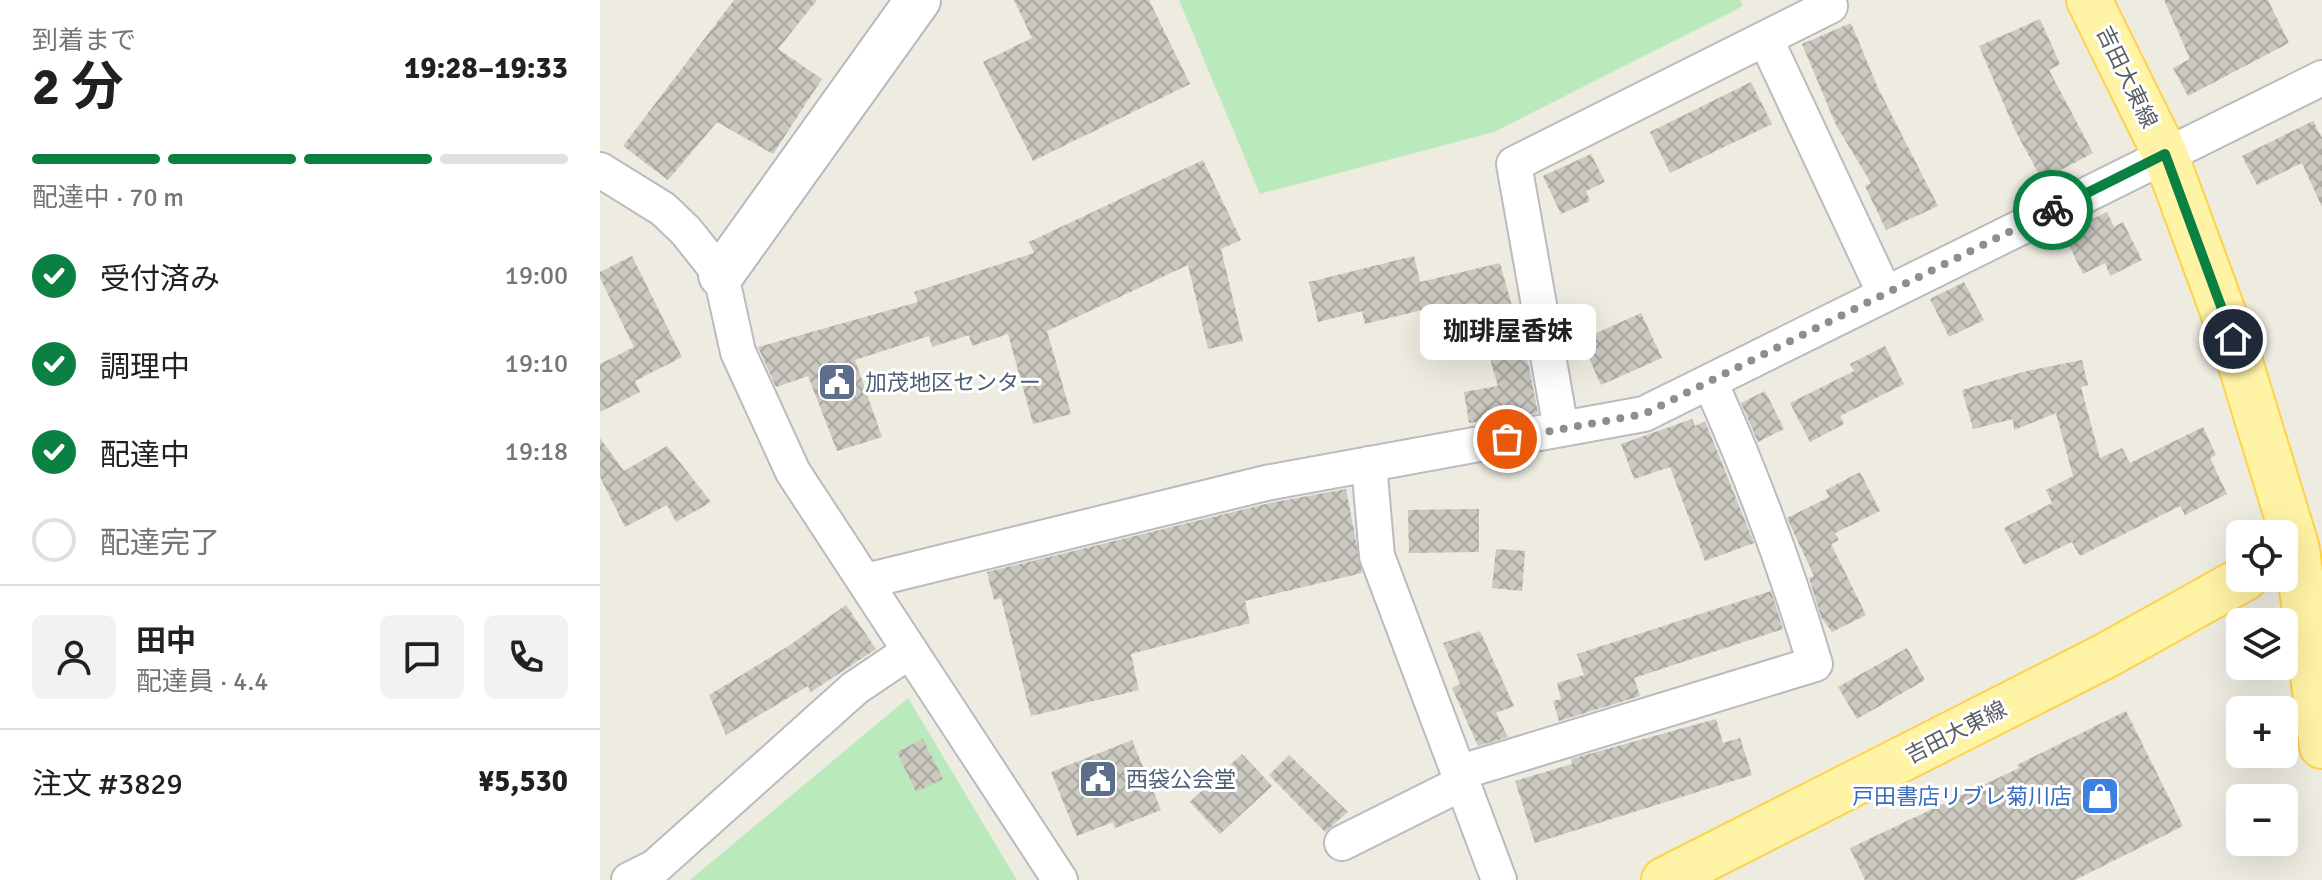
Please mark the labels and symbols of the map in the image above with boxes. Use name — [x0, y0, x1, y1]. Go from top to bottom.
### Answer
street label: 吉田大東線 — [2091, 22, 2163, 132]
courier — [2013, 170, 2093, 250]
callout: 珈琲屋香妹 — [1419, 303, 1595, 359]
pin — [2199, 305, 2267, 373]
public building icon: 加茂地区センター — [816, 361, 858, 403]
place label: 加茂地区センター — [865, 369, 1041, 396]
pin — [1473, 405, 1541, 473]
street label: 吉田大東線 — [1901, 695, 2011, 769]
public building icon: 西袋公会堂 — [1077, 758, 1119, 800]
place label: 西袋公会堂 — [1126, 766, 1236, 793]
shop icon: 戸田書店リブレ菊川店 — [2079, 775, 2121, 817]
place label: 戸田書店リブレ菊川店 — [1852, 783, 2072, 810]

